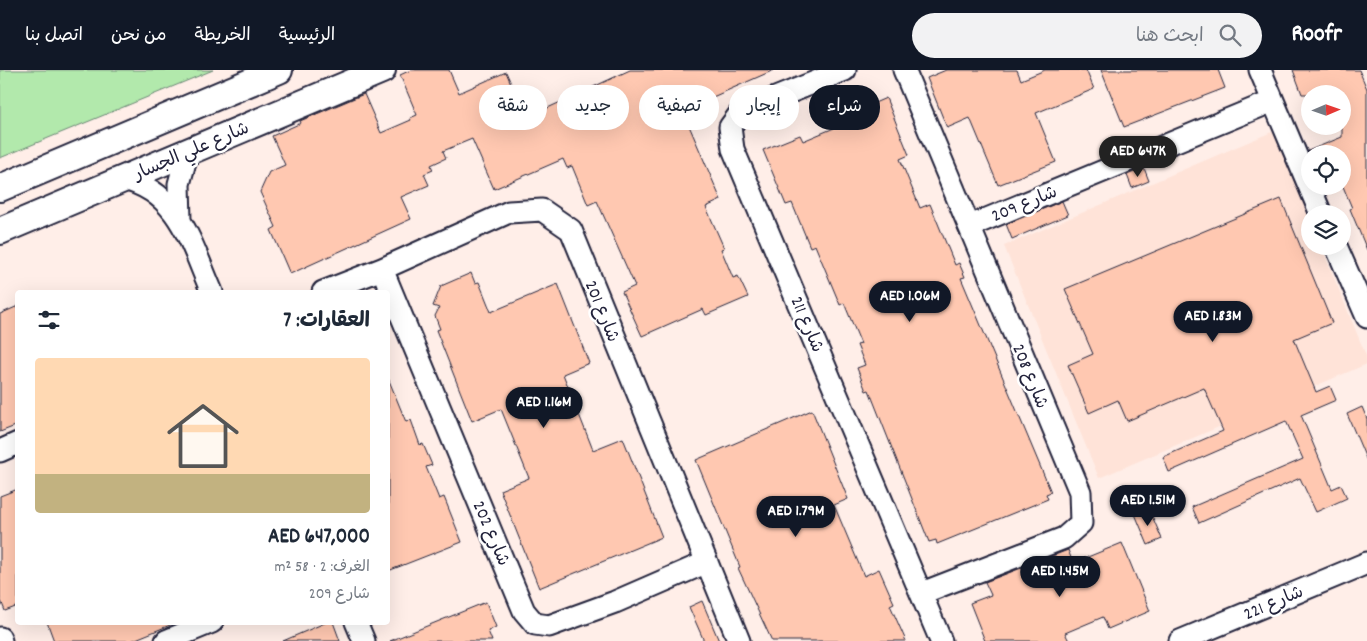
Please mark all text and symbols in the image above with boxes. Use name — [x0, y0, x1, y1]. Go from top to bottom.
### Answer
search box — [912, 13, 1262, 58]
text: Roofr — [1292, 18, 1342, 52]
icon: search — [1216, 21, 1244, 49]
text: اتصل بنا — [25, 24, 83, 49]
text: من نحن — [111, 24, 167, 49]
text: الخريطة — [195, 24, 251, 49]
text: الرئيسية — [279, 24, 335, 49]
text: ابحث هنا — [1136, 24, 1204, 51]
chip: شقة — [479, 85, 547, 130]
chip: جديد — [557, 85, 629, 130]
chip: تصفية — [639, 85, 719, 130]
chip: إيجار — [729, 85, 799, 130]
chip: شراء — [809, 85, 880, 130]
north arrow — [1301, 85, 1351, 135]
map controls — [1301, 85, 1351, 255]
street label: شارع علي الجسار — [129, 117, 254, 190]
pin: AED 647K — [1086, 136, 1190, 178]
text: AED 647K — [1110, 140, 1166, 163]
button: locate — [1301, 145, 1351, 195]
street label: شارع 209 — [988, 181, 1062, 230]
button: layers — [1301, 205, 1351, 255]
street label: شارع 201 — [577, 277, 624, 347]
pin: AED 1.06M — [853, 280, 967, 323]
text: AED 1.06M — [880, 285, 940, 308]
street label: شارع 211 — [783, 293, 829, 357]
pin: AED 1.83M — [1156, 300, 1270, 343]
text: AED 1.83M — [1185, 305, 1241, 328]
icon: filters — [35, 306, 63, 334]
text: العقارات: 7 — [283, 307, 370, 337]
street label: شارع 208 — [1004, 341, 1053, 413]
pin: AED 1.16M — [487, 386, 601, 429]
icon: home — [158, 391, 248, 481]
text: AED 1.16M — [517, 391, 571, 414]
pin: AED 1.51M — [1091, 484, 1205, 527]
text: AED 1.51M — [1121, 489, 1175, 512]
pin: AED 1.79M — [739, 496, 853, 538]
street label: شارع 202 — [465, 498, 515, 570]
text: AED 1.79M — [768, 500, 824, 523]
text: AED 647,000 — [268, 523, 370, 553]
text: الغرف: 2 · 58 m² — [274, 556, 370, 579]
pin: AED 1.45M — [1003, 556, 1117, 598]
text: AED 1.45M — [1031, 560, 1089, 583]
street label: شارع 221 — [1240, 581, 1308, 628]
text: شارع 209 — [309, 583, 370, 606]

